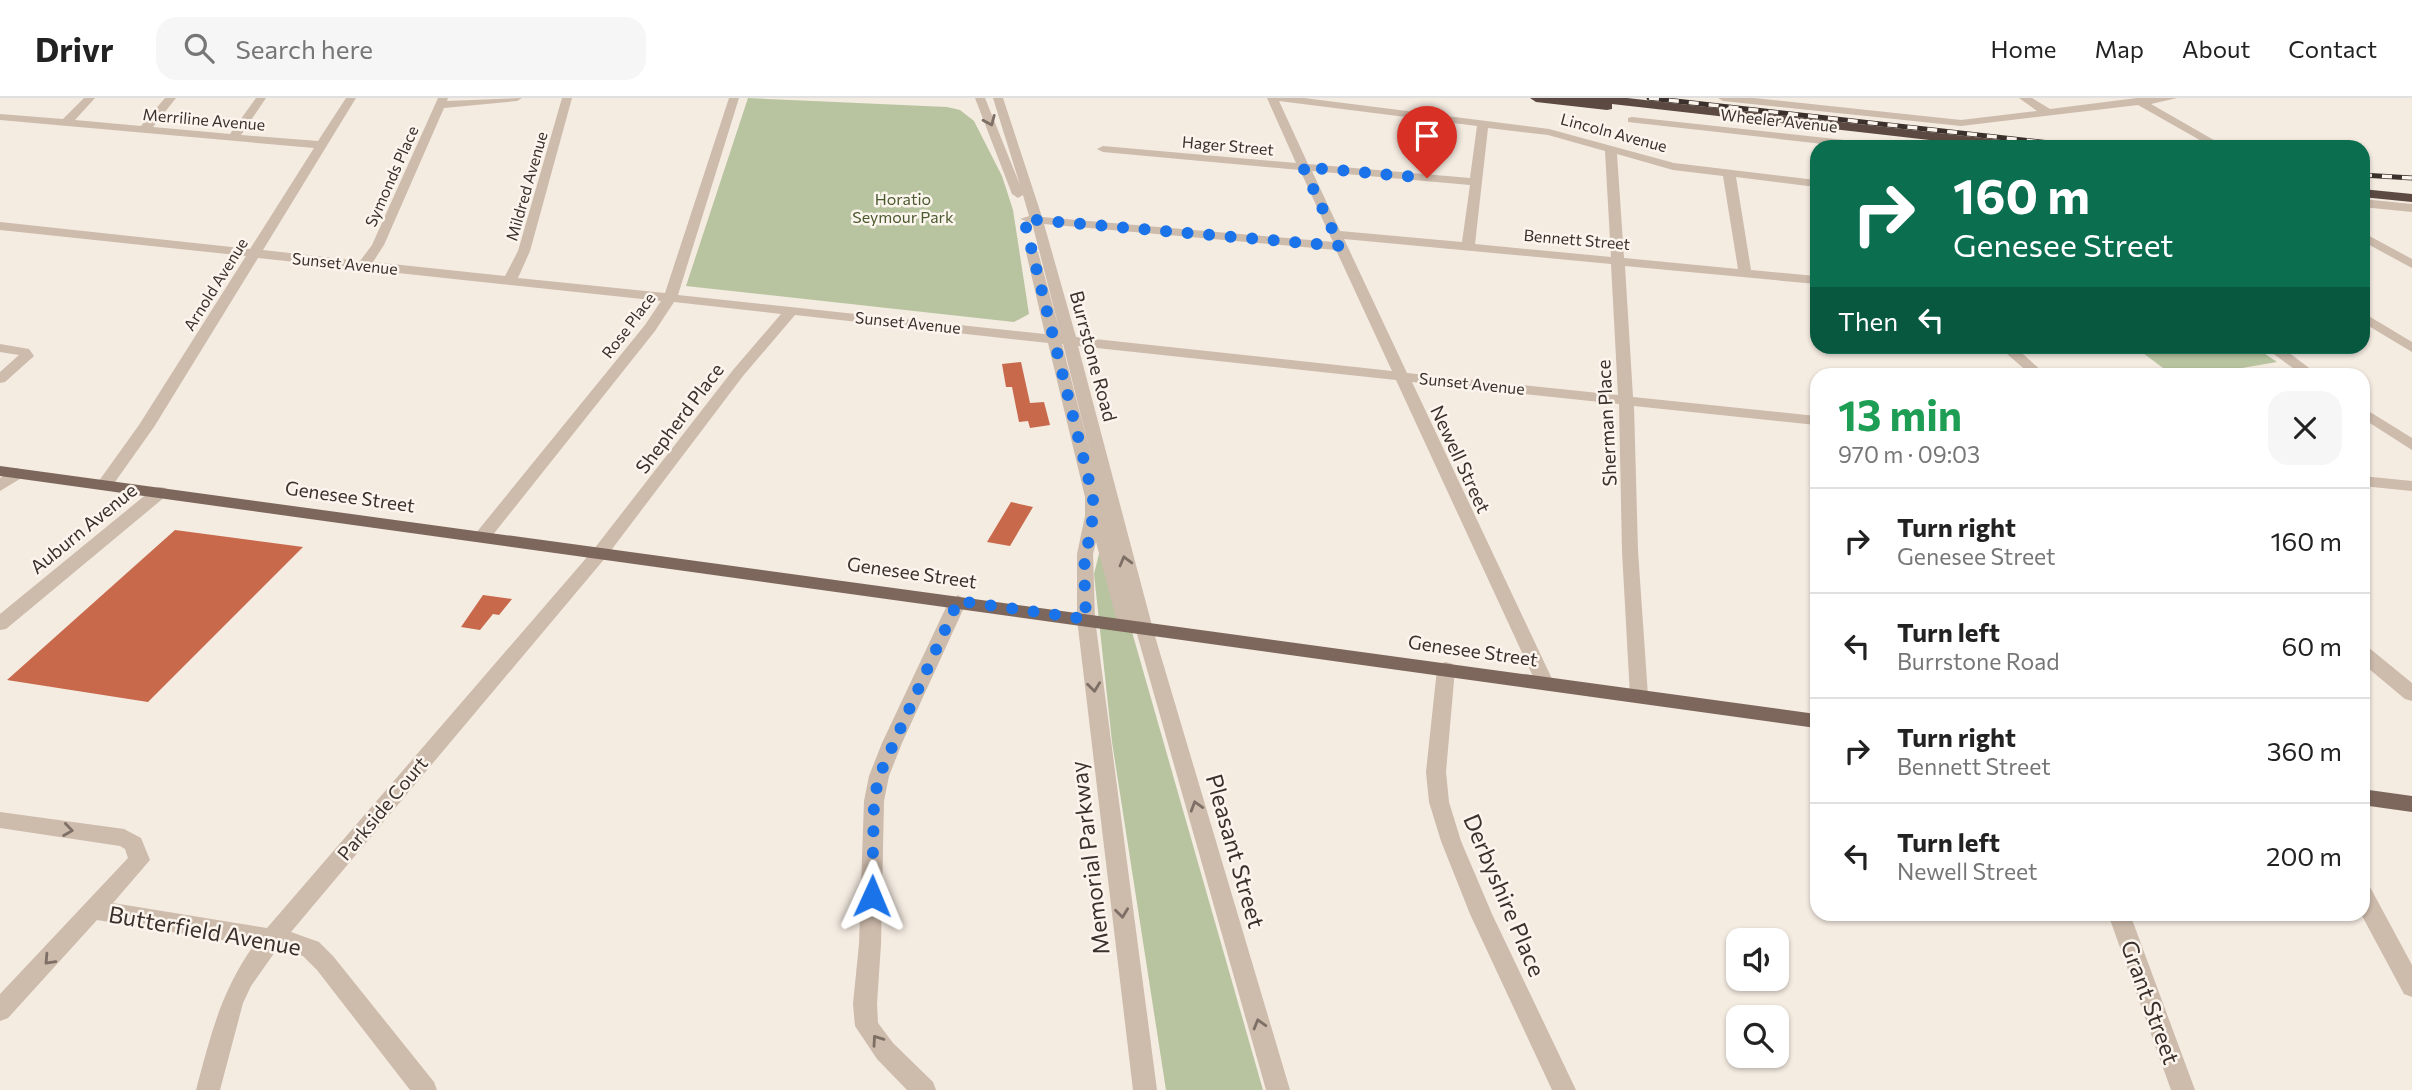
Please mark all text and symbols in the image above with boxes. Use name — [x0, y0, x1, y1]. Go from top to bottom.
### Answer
search box — [156, 17, 646, 80]
text: Drivr — [35, 28, 114, 69]
icon: search — [180, 29, 218, 67]
text: Search here — [236, 33, 373, 64]
text: Home — [1991, 34, 2057, 63]
text: Map — [2095, 34, 2144, 63]
text: About — [2182, 34, 2250, 63]
text: Contact — [2288, 34, 2377, 63]
street label: Merriline Avenue — [142, 104, 266, 134]
street label: Wheeler Avenue — [1719, 104, 1839, 136]
pin — [1397, 106, 1457, 178]
street label: Lincoln Avenue — [1559, 109, 1669, 155]
one-way arrow — [982, 114, 996, 127]
icon: arrive — [1408, 117, 1446, 155]
street label: Symonds Place — [360, 123, 422, 229]
street label: Mildred Avenue — [501, 129, 551, 243]
street label: Hager Street — [1181, 132, 1275, 159]
text: 160 m — [1953, 164, 2090, 224]
icon: right — [1838, 168, 1929, 259]
park label: Horatio Seymour Park — [852, 189, 954, 226]
text: Genesee Street — [1953, 224, 2173, 264]
street label: Bennett Street — [1523, 225, 1631, 253]
street label: Arnold Avenue — [179, 234, 251, 334]
street label: Sunset Avenue — [291, 248, 399, 278]
street label: Rose Place — [597, 288, 659, 362]
street label: Burrstone Road — [1066, 288, 1122, 424]
icon: left — [1912, 301, 1950, 339]
text: Then — [1838, 305, 1898, 336]
street label: Sunset Avenue — [854, 307, 962, 337]
street label: Shepherd Place — [630, 358, 728, 478]
street label: Sherman Place — [1591, 359, 1621, 487]
street label: Sunset Avenue — [1418, 368, 1526, 398]
text: 13 min — [1838, 388, 1962, 440]
button: close — [2268, 391, 2342, 465]
street label: Newell Street — [1426, 402, 1496, 517]
text: 970 m · 09:03 — [1838, 440, 1980, 468]
street label: Genesee Street — [284, 476, 417, 517]
street label: Auburn Avenue — [25, 478, 141, 578]
text: Turn right — [1897, 511, 2016, 542]
icon: right — [1838, 522, 1876, 560]
text: 160 m — [2270, 525, 2342, 556]
text: Genesee Street — [1897, 542, 2055, 570]
street label: Genesee Street — [846, 552, 979, 593]
one-way arrow — [1119, 555, 1133, 567]
text: Turn left — [1897, 616, 2000, 647]
icon: left — [1838, 627, 1876, 665]
street label: Genesee Street — [1407, 630, 1540, 671]
text: 60 m — [2282, 630, 2342, 661]
text: Burrstone Road — [1897, 647, 2060, 675]
one-way arrow — [1087, 681, 1102, 693]
text: Turn right — [1897, 721, 2016, 752]
icon: right — [1838, 732, 1876, 770]
text: 360 m — [2267, 735, 2342, 766]
street label: Parkside Court — [332, 751, 432, 865]
text: Bennett Street — [1897, 752, 2051, 780]
street label: Memorial Parkway — [1063, 759, 1115, 957]
street label: Pleasant Street — [1201, 771, 1271, 931]
one-way arrow — [1189, 800, 1204, 812]
street label: Derbyshire Place — [1458, 809, 1552, 981]
one-way arrow — [62, 822, 73, 837]
text: Turn left — [1897, 826, 2000, 857]
icon: left — [1838, 837, 1876, 875]
text: 200 m — [2266, 840, 2342, 871]
text: Newell Street — [1897, 857, 2037, 885]
position arrow — [835, 859, 909, 933]
street label: Butterfield Avenue — [107, 899, 303, 961]
one-way arrow — [1114, 907, 1129, 919]
map controls — [1726, 928, 1789, 1068]
button: sound — [1726, 928, 1789, 991]
street label: Grant Street — [2116, 936, 2186, 1068]
one-way arrow — [44, 952, 57, 965]
button: search — [1726, 1005, 1789, 1068]
one-way arrow — [1253, 1019, 1268, 1031]
one-way arrow — [873, 1035, 885, 1048]

